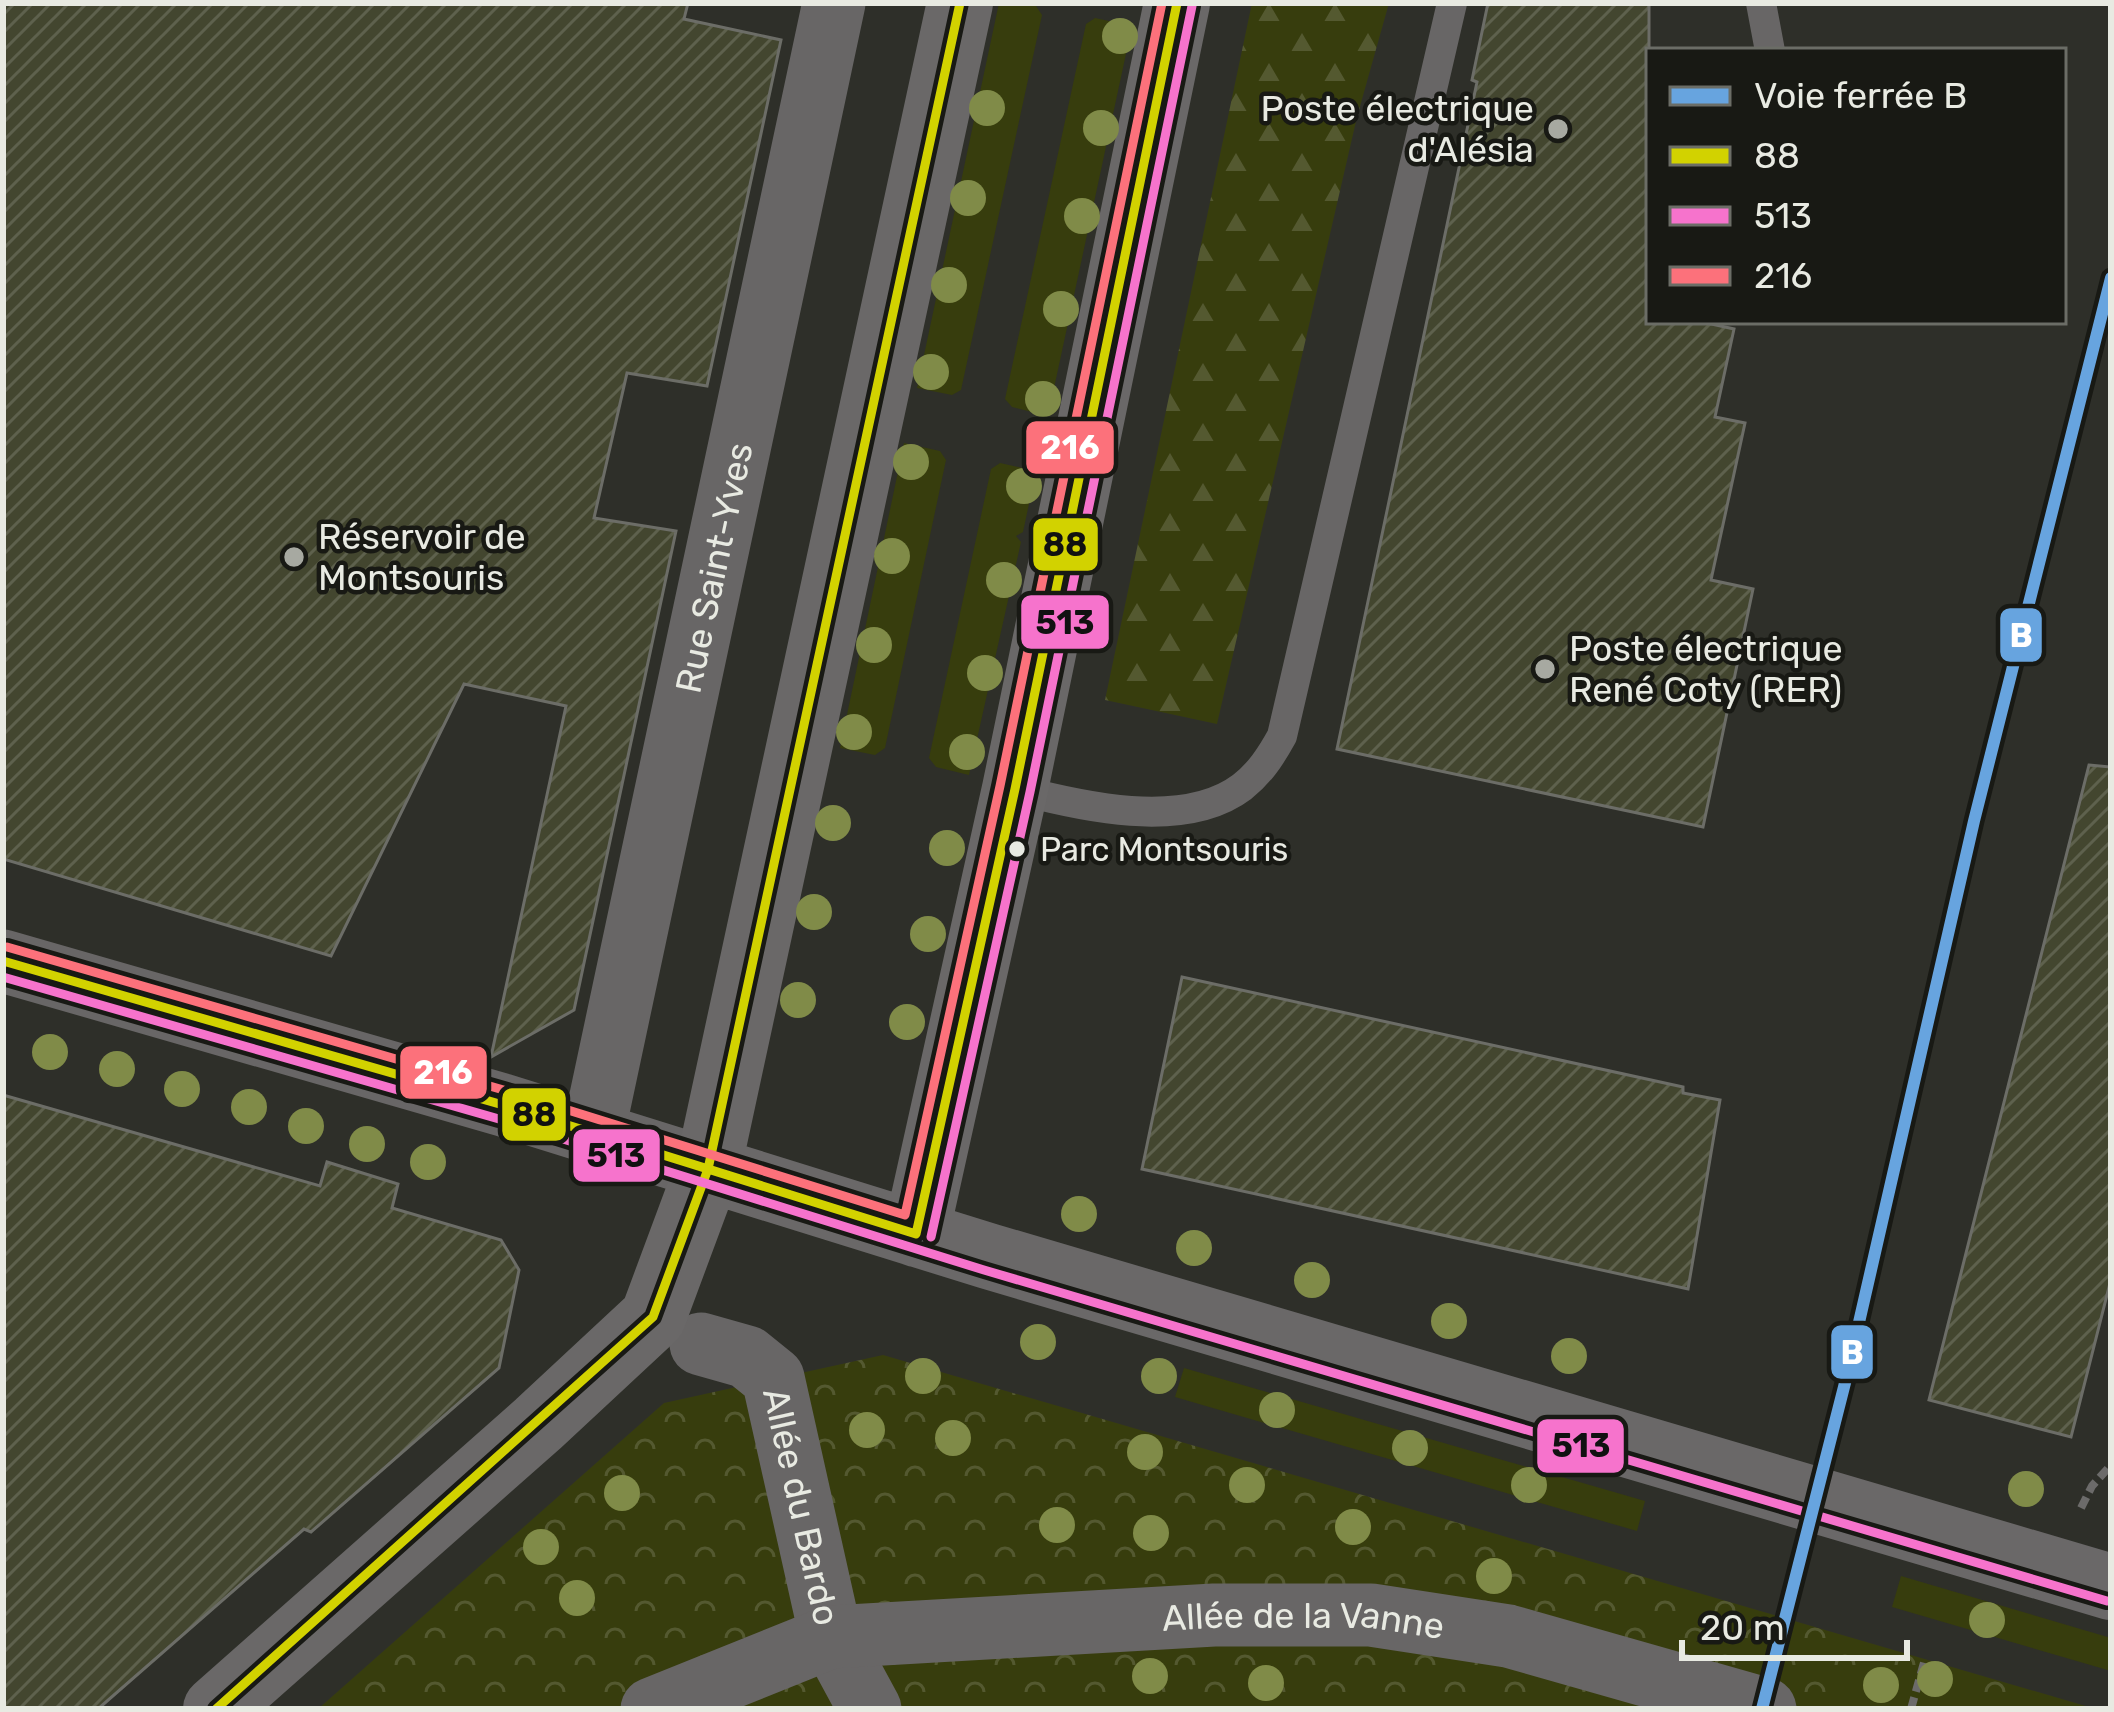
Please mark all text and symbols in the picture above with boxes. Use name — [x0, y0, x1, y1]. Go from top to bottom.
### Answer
legend — [1646, 48, 2066, 324]
text: Voie ferrée B — [1754, 74, 1967, 117]
place label: Poste électrique d'Alésia — [1260, 87, 1534, 171]
marker: Poste électrique d'Alésia — [1545, 116, 1571, 142]
text: 88 — [1754, 134, 1800, 177]
text: 513 — [1754, 194, 1812, 237]
text: 216 — [1754, 254, 1812, 297]
line badge: 216 — [1024, 419, 1116, 476]
text: 216 — [1040, 428, 1100, 467]
street label: Rue Saint-Yves — [666, 439, 761, 697]
place label: Réservoir de Montsouris — [318, 515, 526, 599]
line badge: 88 — [1031, 516, 1100, 573]
text: 88 — [1043, 525, 1087, 564]
marker: Réservoir de Montsouris — [281, 544, 307, 570]
line badge: 513 — [1019, 593, 1111, 651]
text: 513 — [1035, 603, 1095, 642]
line badge: B — [1998, 606, 2044, 664]
text: B — [2009, 616, 2033, 655]
place label: Poste électrique René Coty (RER) — [1569, 627, 1843, 711]
marker: Poste électrique René Coty (RER) — [1532, 656, 1558, 682]
place label: Parc Montsouris — [1040, 830, 1288, 869]
marker: Parc Montsouris — [1006, 838, 1028, 860]
line badge: 216 — [398, 1044, 489, 1101]
text: 216 — [413, 1053, 473, 1092]
line badge: 88 — [500, 1086, 568, 1143]
text: 88 — [512, 1095, 556, 1134]
line badge: 513 — [571, 1127, 662, 1184]
text: 513 — [586, 1136, 646, 1175]
line badge: B — [1829, 1323, 1875, 1381]
text: B — [1840, 1333, 1864, 1372]
street label: Allée du Bardo — [754, 1384, 849, 1629]
line badge: 513 — [1535, 1417, 1626, 1475]
text: 513 — [1551, 1426, 1611, 1465]
scale bar — [1682, 1586, 1907, 1660]
street label: Allée de la Vanne — [1161, 1592, 1447, 1647]
text: 20 m — [1700, 1606, 1785, 1649]

